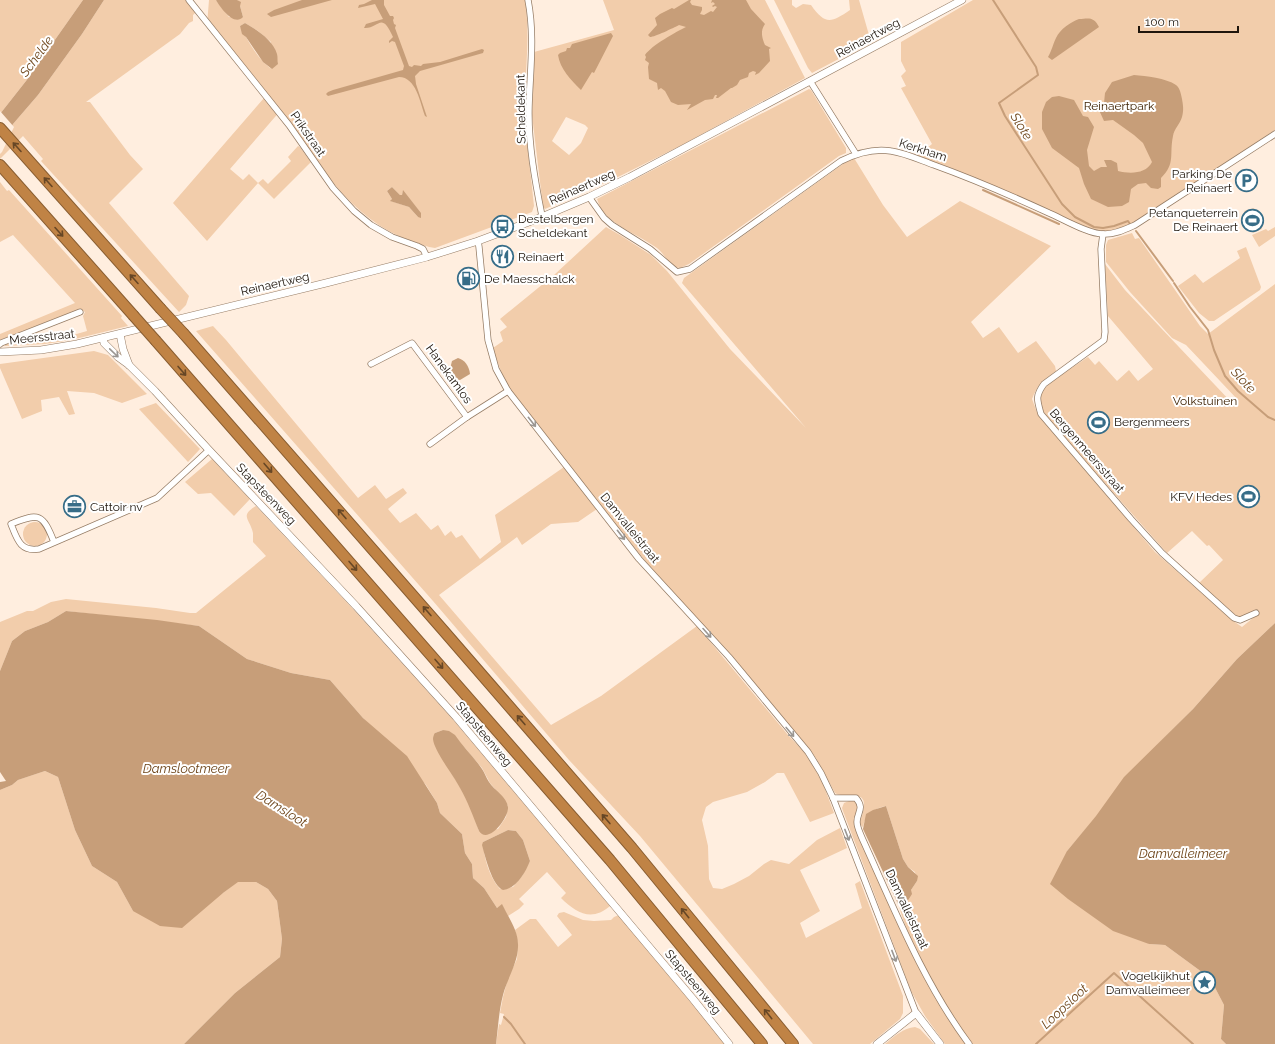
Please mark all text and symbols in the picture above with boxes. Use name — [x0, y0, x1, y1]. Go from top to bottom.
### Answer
scale bar — [1139, 8, 1238, 34]
street label: Reinaertweg — [834, 15, 902, 61]
text: 100 m — [1145, 15, 1179, 29]
water label: Schelde — [16, 33, 56, 80]
street label: Scheldekant — [513, 74, 529, 144]
park label: Reinaertpark — [1084, 99, 1155, 113]
street label: Prikstraat — [287, 109, 329, 159]
water label: Slote — [1007, 109, 1036, 143]
street label: Kerkham — [897, 136, 949, 164]
one-way arrow — [12, 142, 21, 152]
street label: Reinaertweg — [547, 166, 617, 208]
place label: Parking De Reinaert — [1172, 167, 1232, 195]
parking icon: Parking De Reinaert — [1234, 168, 1260, 194]
one-way arrow — [43, 177, 52, 187]
place label: Petanqueterrein De Reinaert — [1149, 206, 1238, 234]
sports icon: Petanqueterrein De Reinaert — [1240, 207, 1266, 233]
place label: Destelbergen Scheldekant — [518, 212, 594, 240]
bus stop icon: Destelbergen Scheldekant — [490, 213, 516, 239]
one-way arrow — [54, 227, 64, 237]
restaurant icon: Reinaert — [489, 244, 515, 270]
place label: Reinaert — [518, 250, 564, 264]
fuel station icon: De Maesschalck — [456, 266, 482, 292]
street label: Reinaertweg — [239, 269, 311, 299]
place label: De Maesschalck — [484, 272, 575, 286]
one-way arrow — [130, 274, 139, 284]
street label: Meersstraat — [9, 327, 75, 347]
street label: Hanekamlos — [423, 342, 475, 406]
one-way arrow — [109, 348, 119, 358]
water label: Slote — [1227, 364, 1259, 396]
one-way arrow — [177, 365, 186, 376]
park label: Volkstuinen — [1173, 394, 1237, 408]
street label: Bergenmeersstraat — [1047, 406, 1127, 496]
sports icon: Bergenmeers — [1085, 409, 1111, 435]
place label: Bergenmeers — [1114, 415, 1190, 429]
one-way arrow — [527, 417, 536, 428]
street label: Stapsteenweg — [233, 460, 299, 528]
one-way arrow — [263, 463, 272, 474]
sports icon: KFV Hedes — [1235, 484, 1261, 510]
street label: Damvalleistraat — [597, 490, 663, 566]
place label: KFV Hedes — [1170, 490, 1232, 504]
office icon: Cattoir nv — [62, 494, 88, 520]
place label: Cattoir nv — [90, 500, 143, 514]
one-way arrow — [337, 508, 346, 519]
one-way arrow — [616, 530, 625, 541]
one-way arrow — [349, 561, 358, 571]
one-way arrow — [423, 606, 432, 617]
one-way arrow — [702, 628, 711, 638]
one-way arrow — [434, 659, 443, 669]
street label: Stapsteenweg — [453, 699, 515, 769]
one-way arrow — [517, 715, 526, 726]
one-way arrow — [786, 727, 795, 738]
water label: Damslootmeer — [143, 761, 230, 776]
water label: Damsloot — [254, 787, 310, 830]
one-way arrow — [602, 813, 611, 824]
one-way arrow — [843, 828, 851, 840]
water label: Damvalleimeer — [1139, 846, 1228, 861]
street label: Damvalleistraat — [882, 867, 932, 951]
one-way arrow — [681, 908, 690, 919]
street label: Stapsteenweg — [662, 947, 724, 1017]
one-way arrow — [890, 949, 898, 961]
place label: Vogelkijkhut Damvalleimeer — [1106, 969, 1191, 997]
place icon: Vogelkijkhut Damvalleimeer — [1192, 970, 1218, 996]
water label: Loopsloot — [1038, 981, 1091, 1032]
one-way arrow — [763, 1008, 772, 1019]

